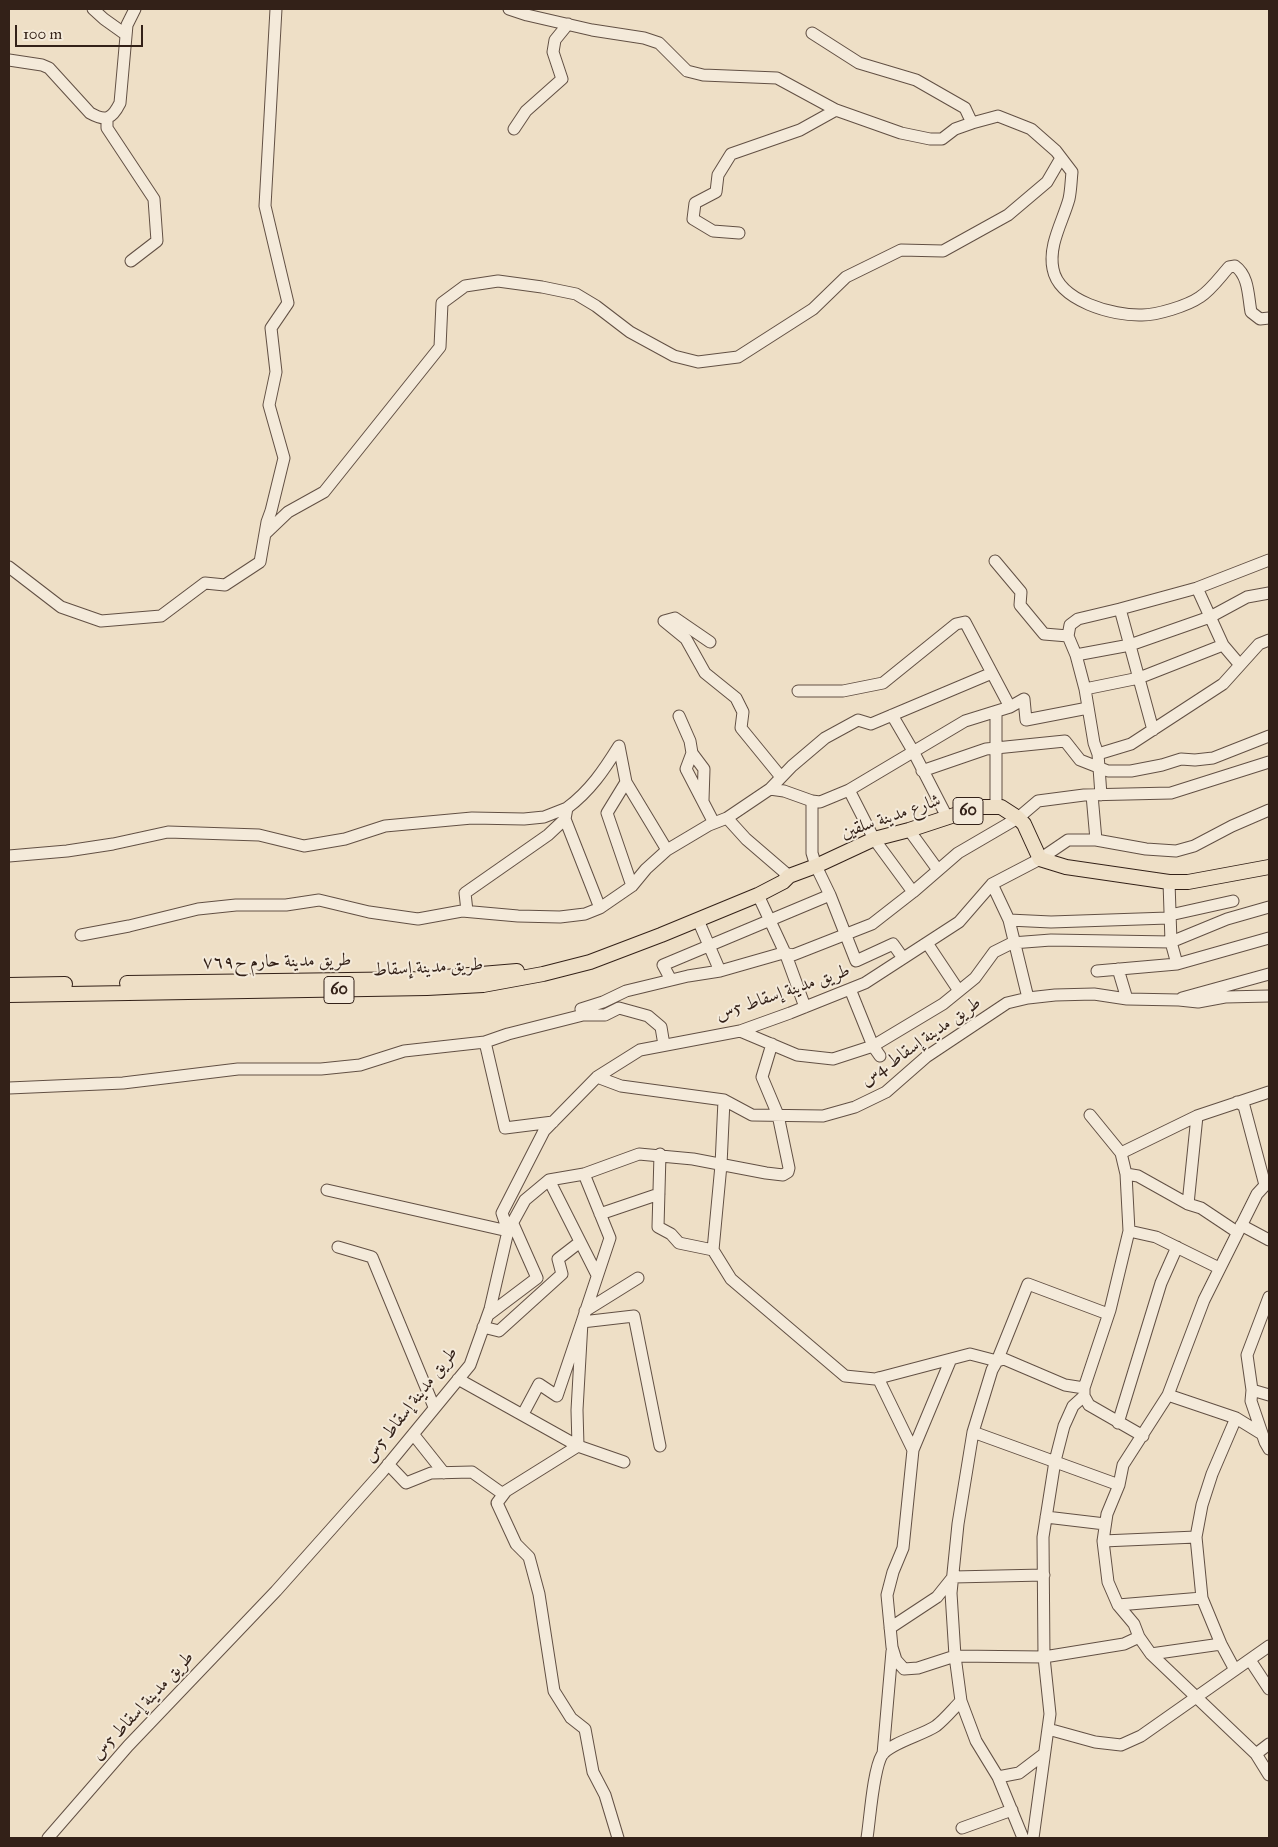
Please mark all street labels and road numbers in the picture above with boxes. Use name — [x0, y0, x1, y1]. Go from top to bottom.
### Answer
street label: شارع مدينة سلقين — [838, 790, 944, 844]
road number: 60 — [953, 798, 983, 824]
street label: طريق مدينة حارم ح٧٦٩ — [202, 950, 352, 974]
street label: طريق مدينة إسقاط — [372, 954, 484, 982]
street label: طريق مدينة إسقاط 5س — [713, 960, 853, 1026]
road number: 60 — [324, 976, 354, 1004]
street label: طريق مدينة إسقاط 4س — [856, 992, 986, 1092]
street label: طريق مدينة إسقاط 5س — [359, 1343, 463, 1467]
street label: طريق مدينة إسقاط 5س — [87, 1647, 199, 1765]

